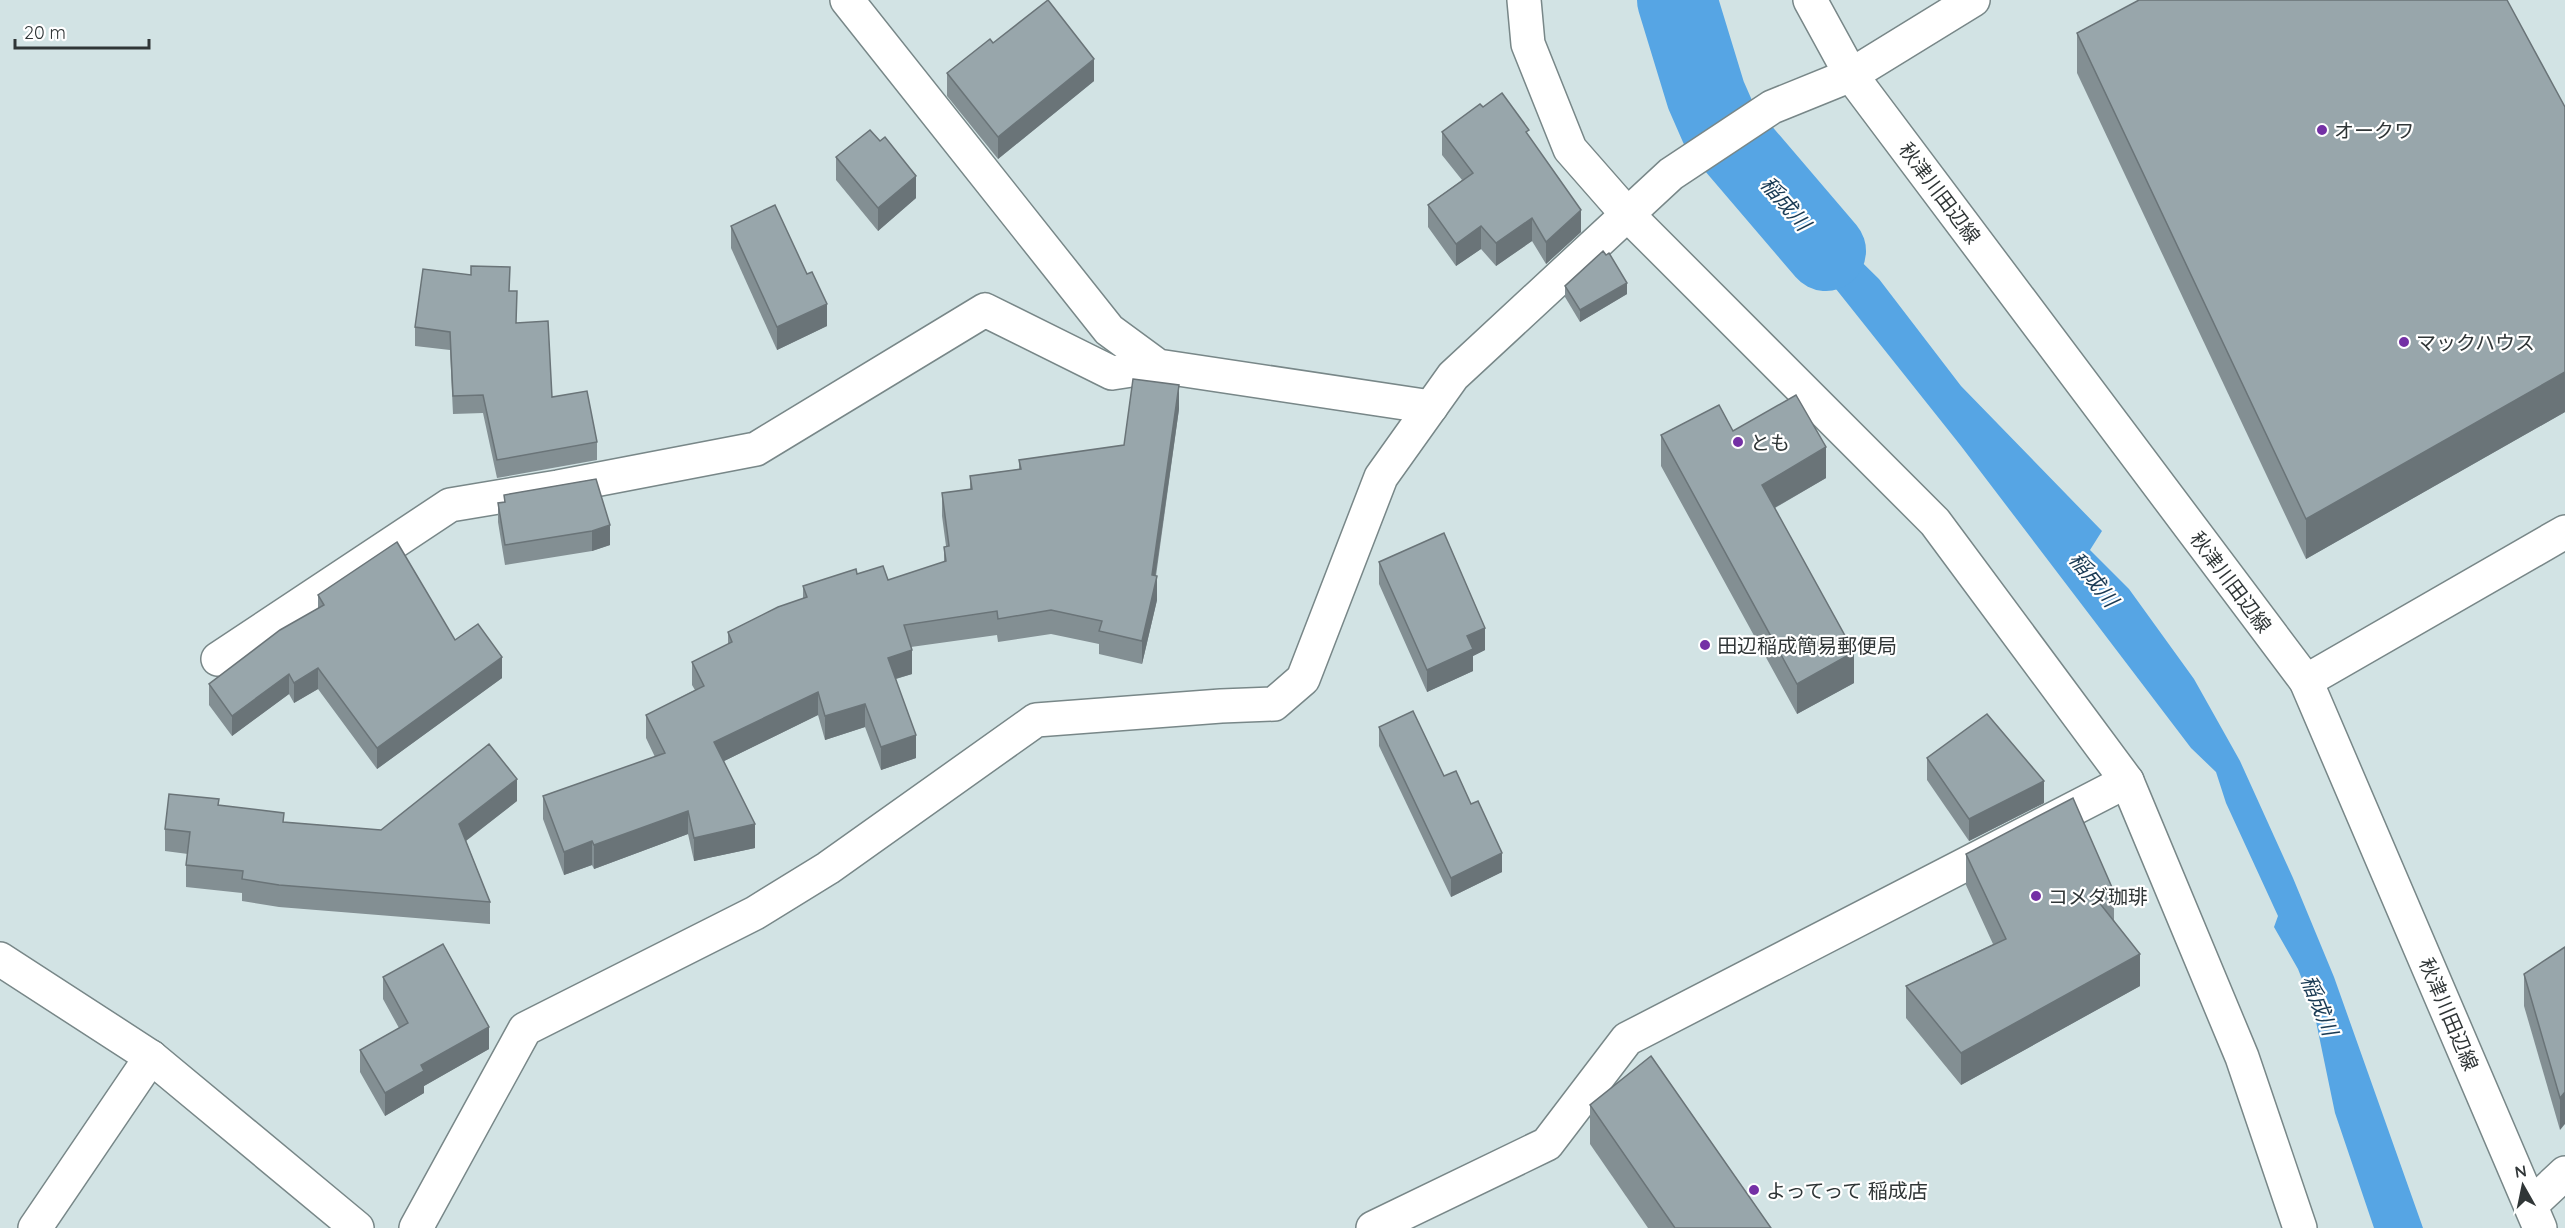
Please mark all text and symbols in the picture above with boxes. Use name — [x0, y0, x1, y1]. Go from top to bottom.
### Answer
scale bar — [15, 12, 148, 50]
text: 20 m — [24, 21, 66, 44]
place label: オークワ — [2334, 118, 2414, 143]
marker: オークワ — [2315, 123, 2329, 137]
street label: 秋津川田辺線 — [1894, 138, 1986, 248]
water label: 稲成川 — [1756, 171, 1818, 237]
place label: マックハウス — [2416, 330, 2535, 355]
marker: マックハウス — [2397, 335, 2411, 349]
place label: とも — [1750, 430, 1790, 455]
marker: とも — [1731, 435, 1745, 449]
street label: 秋津川田辺線 — [2185, 527, 2277, 637]
water label: 稲成川 — [2064, 546, 2125, 613]
place label: 田辺稲成簡易郵便局 — [1717, 633, 1897, 658]
marker: 田辺稲成簡易郵便局 — [1698, 638, 1712, 652]
place label: コメダ珈琲 — [2048, 884, 2148, 909]
marker: コメダ珈琲 — [2029, 889, 2043, 903]
street label: 秋津川田辺線 — [2414, 954, 2484, 1074]
water label: 稲成川 — [2296, 971, 2345, 1041]
north arrow — [2493, 1156, 2553, 1216]
text: N — [2513, 1160, 2528, 1182]
place label: よってって 稲成店 — [1766, 1178, 1928, 1203]
marker: よってって 稲成店 — [1747, 1183, 1761, 1197]

